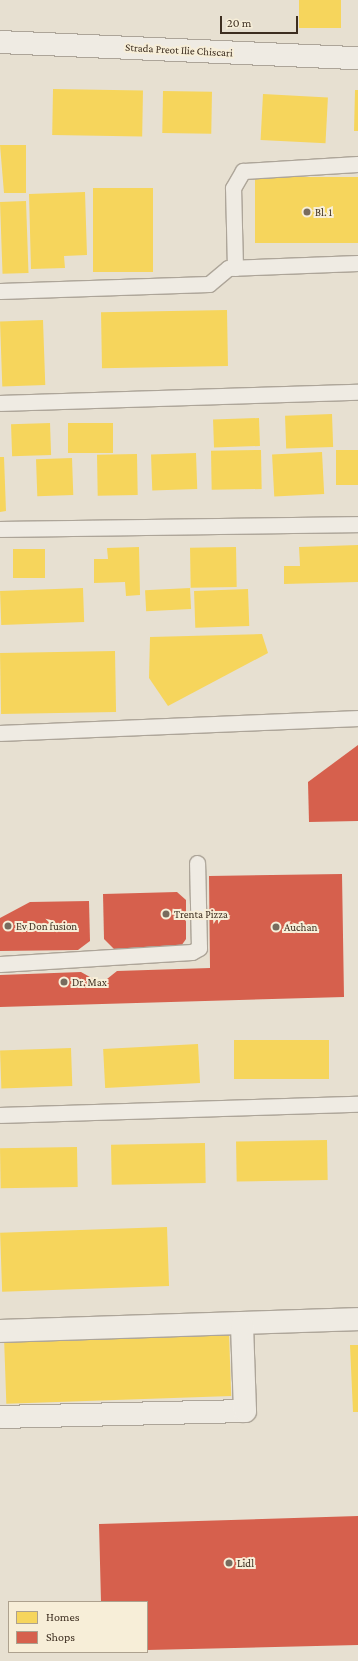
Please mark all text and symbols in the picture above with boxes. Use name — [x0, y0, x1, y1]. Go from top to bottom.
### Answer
scale bar — [222, 8, 300, 34]
text: 20 m — [227, 16, 251, 30]
street label: Strada Preot Ilie Chiscari — [125, 41, 233, 59]
place label: Bl. 1 — [315, 205, 332, 219]
marker: Bl. 1 — [302, 207, 312, 217]
place label: Trenta Pizza — [174, 907, 228, 921]
marker: Trenta Pizza — [161, 909, 171, 919]
place label: Ev Don fusion — [16, 919, 77, 933]
place label: Auchan — [284, 920, 317, 934]
marker: Ev Don fusion — [3, 921, 13, 931]
marker: Auchan — [271, 922, 281, 932]
place label: Dr. Max — [72, 975, 107, 989]
marker: Dr. Max — [59, 977, 69, 987]
place label: Lidl — [237, 1556, 254, 1570]
marker: Lidl — [224, 1558, 234, 1568]
legend — [8, 1601, 148, 1653]
text: Homes — [46, 1610, 79, 1624]
text: Shops — [46, 1630, 75, 1644]

